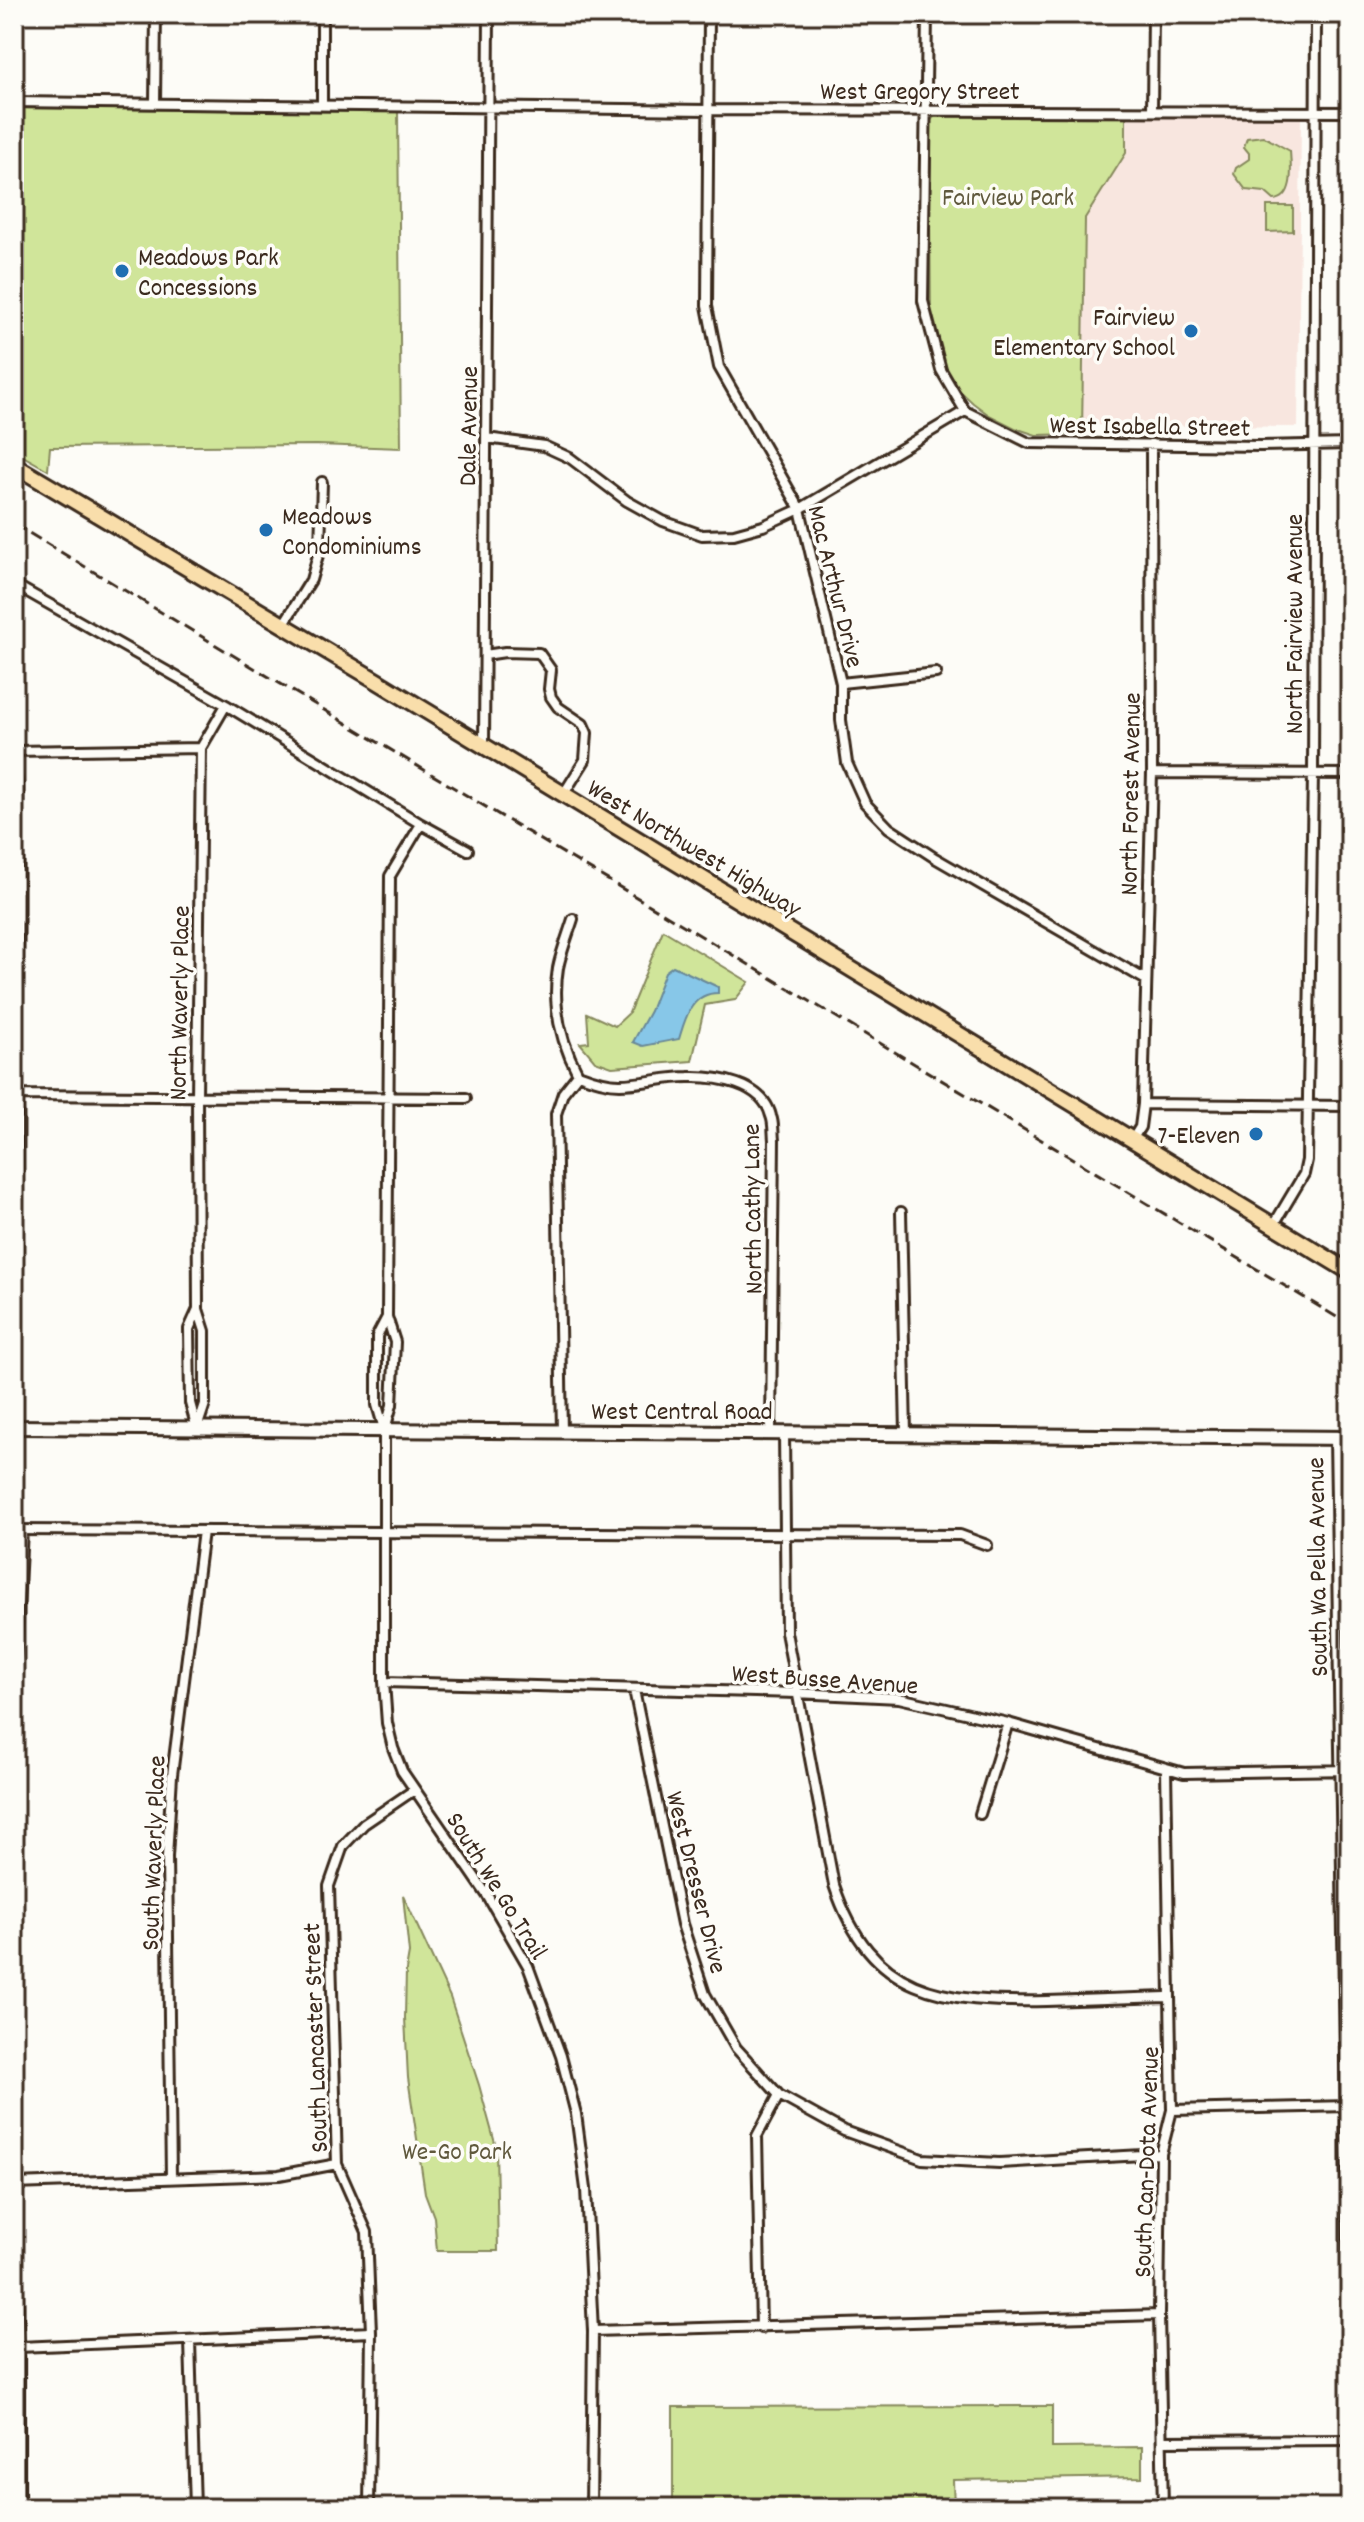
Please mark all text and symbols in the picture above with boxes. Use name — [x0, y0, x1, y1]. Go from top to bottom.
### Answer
street label: West Gregory Street — [820, 75, 1020, 112]
park label: Fairview Park — [942, 181, 1074, 218]
place label: Meadows Park Concessions — [138, 241, 279, 308]
marker: Meadows Park Concessions — [113, 262, 131, 280]
place label: Fairview Elementary School — [993, 301, 1175, 368]
marker: Fairview Elementary School — [1182, 322, 1200, 340]
street label: Dale Avenue — [451, 366, 490, 487]
street label: West Isabella Street — [1049, 408, 1251, 449]
place label: Meadows Condominiums — [282, 500, 422, 567]
street label: Mac Arthur Drive — [796, 502, 872, 672]
street label: North Fairview Avenue — [1278, 514, 1315, 734]
marker: Meadows Condominiums — [257, 521, 275, 539]
street label: North Forest Avenue — [1112, 692, 1153, 896]
street label: West Northwest Highway — [579, 771, 808, 929]
street label: North Waverly Place — [161, 905, 202, 1101]
place label: 7-Eleven — [1157, 1119, 1240, 1156]
street label: North Cathy Lane — [735, 1123, 774, 1295]
marker: 7-Eleven — [1247, 1125, 1265, 1143]
street label: West Central Road — [591, 1395, 773, 1432]
street label: South Wa Pella Avenue — [1299, 1457, 1340, 1677]
street label: West Busse Avenue — [730, 1657, 919, 1706]
street label: South Waverly Place — [134, 1755, 177, 1951]
street label: West Dresser Drive — [654, 1788, 735, 1978]
street label: South We Go Trail — [435, 1806, 555, 1968]
street label: South Lancaster Street — [295, 1922, 340, 2153]
street label: South Can-Dota Avenue — [1126, 2046, 1171, 2278]
park label: We-Go Park — [402, 2135, 512, 2172]

